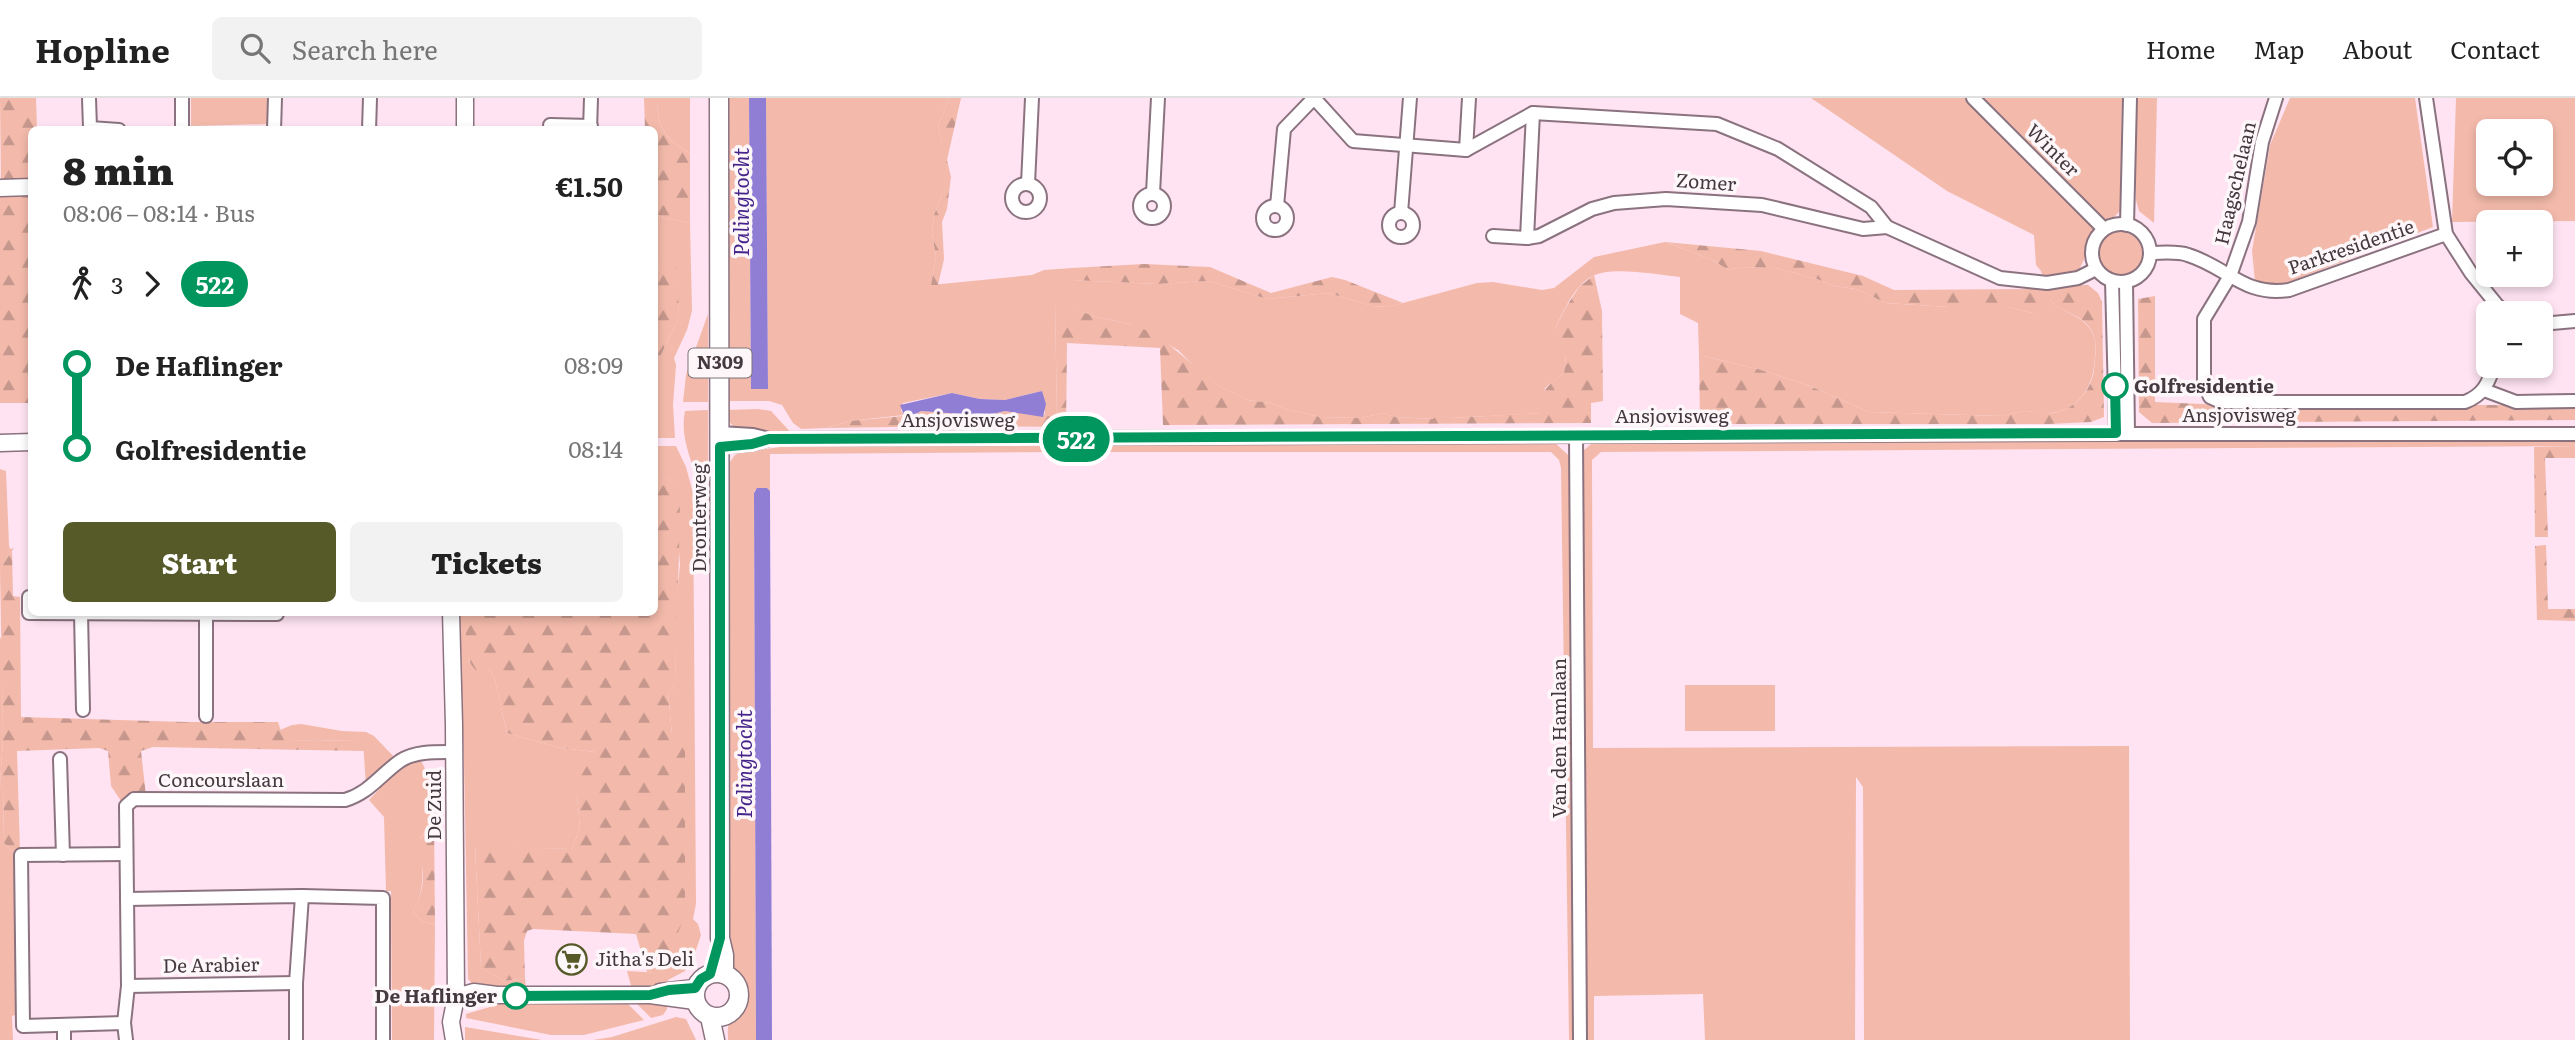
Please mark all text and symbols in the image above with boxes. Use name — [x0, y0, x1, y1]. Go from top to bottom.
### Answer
search box — [212, 17, 702, 80]
text: Hopline — [35, 24, 170, 73]
icon: search — [236, 29, 274, 67]
text: Search here — [292, 29, 438, 68]
text: Home — [2146, 31, 2215, 66]
text: Map — [2253, 31, 2304, 66]
text: About — [2342, 31, 2412, 66]
text: Contact — [2450, 31, 2540, 66]
street label: Winter — [2021, 116, 2087, 182]
street label: Haagschelaan — [2206, 118, 2262, 247]
map controls — [2476, 119, 2553, 378]
button: locate — [2476, 119, 2553, 196]
text: 8 min — [63, 140, 174, 197]
water label: Palingtocht — [724, 147, 755, 257]
street label: Zomer — [1675, 165, 1737, 197]
text: €1.50 — [555, 166, 623, 205]
text: 08:06 – 08:14 · Bus — [63, 195, 255, 229]
button: + — [2476, 210, 2553, 287]
street label: Parkresidentie — [2284, 211, 2418, 281]
icon: walk — [63, 265, 101, 303]
icon: forward — [133, 265, 171, 303]
text: 522 — [195, 266, 234, 301]
text: 3 — [111, 267, 123, 301]
button: − — [2476, 301, 2553, 378]
text: De Haflinger — [115, 345, 282, 384]
text: 08:09 — [564, 347, 623, 381]
road number: N309 — [688, 348, 752, 377]
place label: Golfresidentie — [2134, 371, 2274, 399]
marker: Golfresidentie — [2102, 373, 2128, 399]
street label: Ansjovisweg — [2182, 400, 2296, 428]
street label: Ansjovisweg — [1615, 401, 1729, 429]
street label: Ansjovisweg — [901, 405, 1015, 433]
line badge: 522 — [1036, 416, 1116, 462]
text: 522 — [1057, 421, 1095, 456]
text: Golfresidentie — [115, 429, 306, 468]
text: 08:14 — [568, 431, 623, 465]
street label: Dronterweg — [684, 463, 712, 573]
button: Start — [63, 522, 336, 602]
button: Tickets — [350, 522, 623, 602]
street label: Van den Hamlaan — [1544, 658, 1572, 818]
water label: Palingtocht — [727, 709, 758, 819]
street label: Concourslaan — [158, 765, 284, 793]
street label: De Zuid — [419, 769, 447, 840]
supermarket icon: Jitha's Deli — [555, 942, 589, 976]
place label: Jitha's Deli — [595, 944, 694, 972]
street label: De Arabier — [162, 949, 260, 979]
place label: De Haflinger — [375, 981, 498, 1009]
marker: De Haflinger — [503, 983, 529, 1009]

